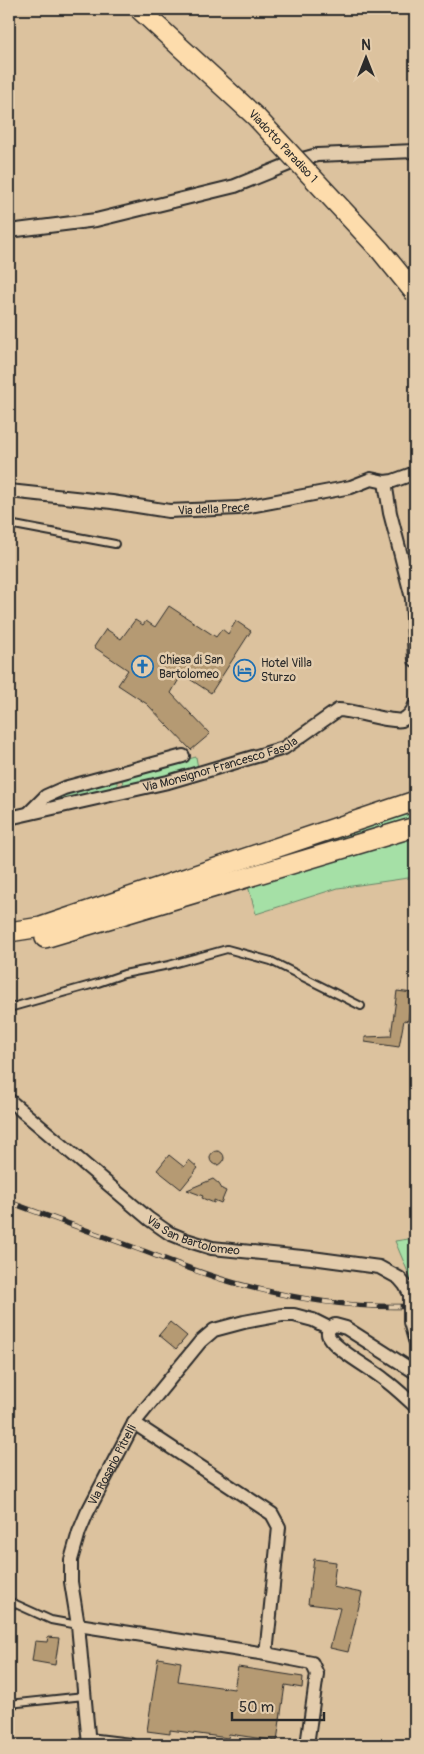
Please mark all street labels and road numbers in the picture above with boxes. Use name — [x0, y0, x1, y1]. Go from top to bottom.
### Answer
street label: Viadotto Paradiso 1 — [245, 106, 321, 186]
street label: Via della Prece — [177, 499, 251, 518]
street label: Via Monsignor Francesco Fasola — [141, 733, 301, 795]
street label: Via San Bartolomeo — [144, 1212, 241, 1258]
street label: Via Rosario Pitrelli — [85, 1422, 139, 1508]

